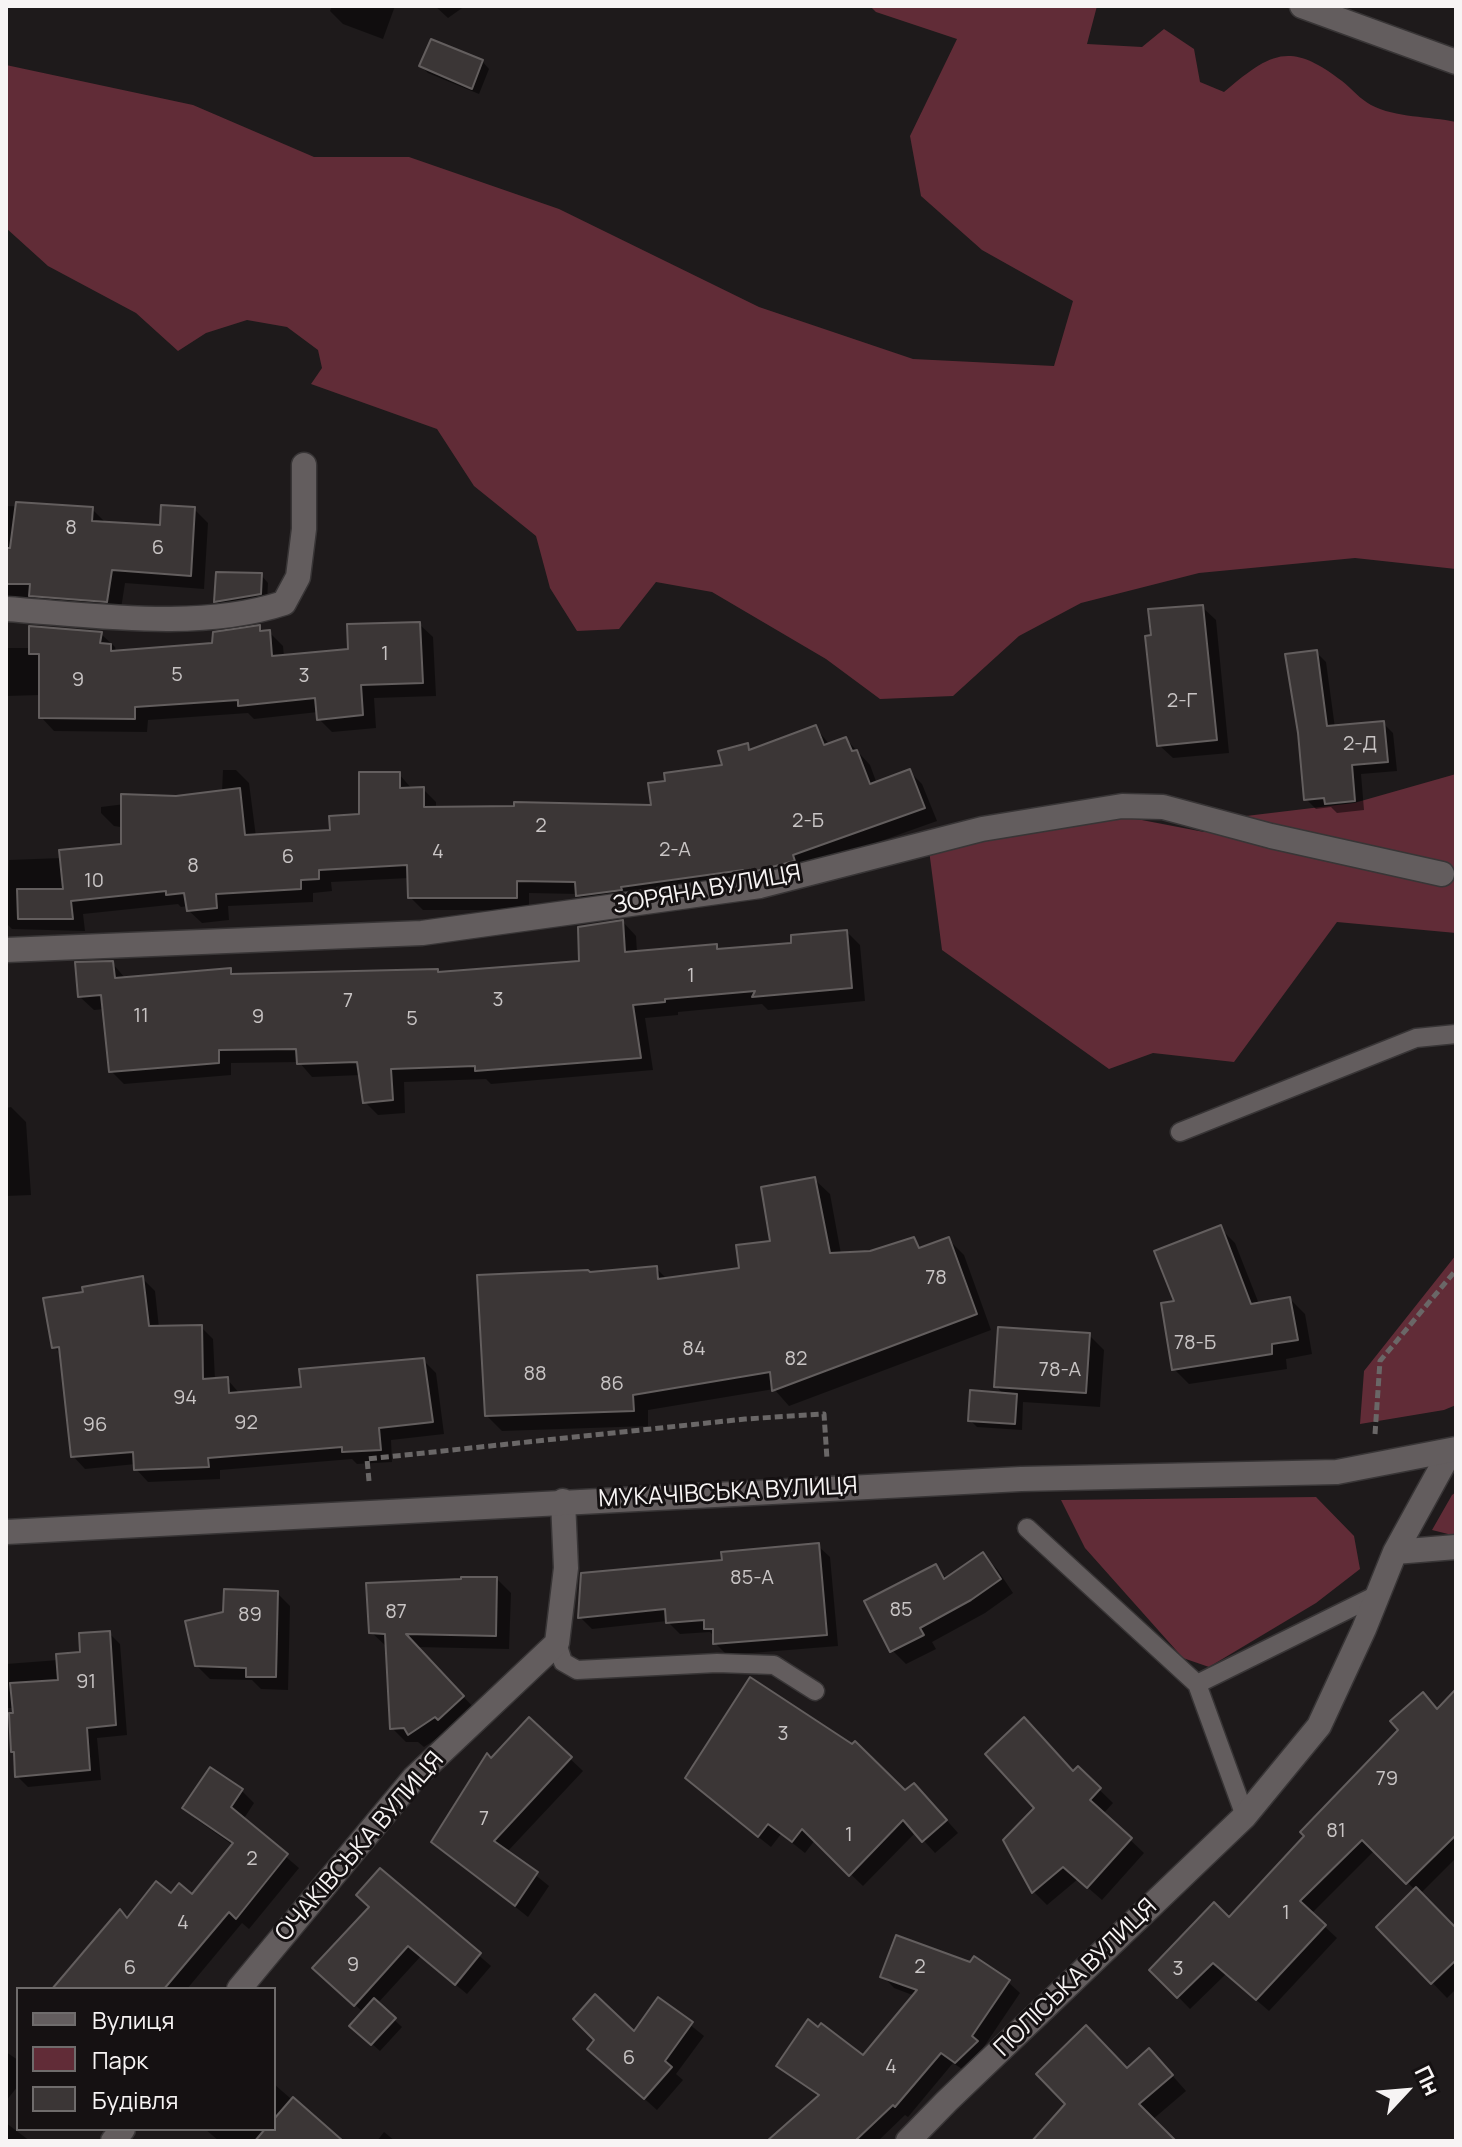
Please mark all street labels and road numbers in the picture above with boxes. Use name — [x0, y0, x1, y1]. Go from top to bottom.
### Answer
street label: ЗОРЯНА ВУЛИЦЯ — [611, 859, 803, 921]
street label: МУКАЧІВСЬКА ВУЛИЦЯ — [598, 1472, 858, 1514]
street label: ОЧАКІВСЬКА ВУЛИЦЯ — [270, 1746, 450, 1948]
street label: ПОЛІСЬКА ВУЛИЦЯ — [989, 1893, 1163, 2063]

